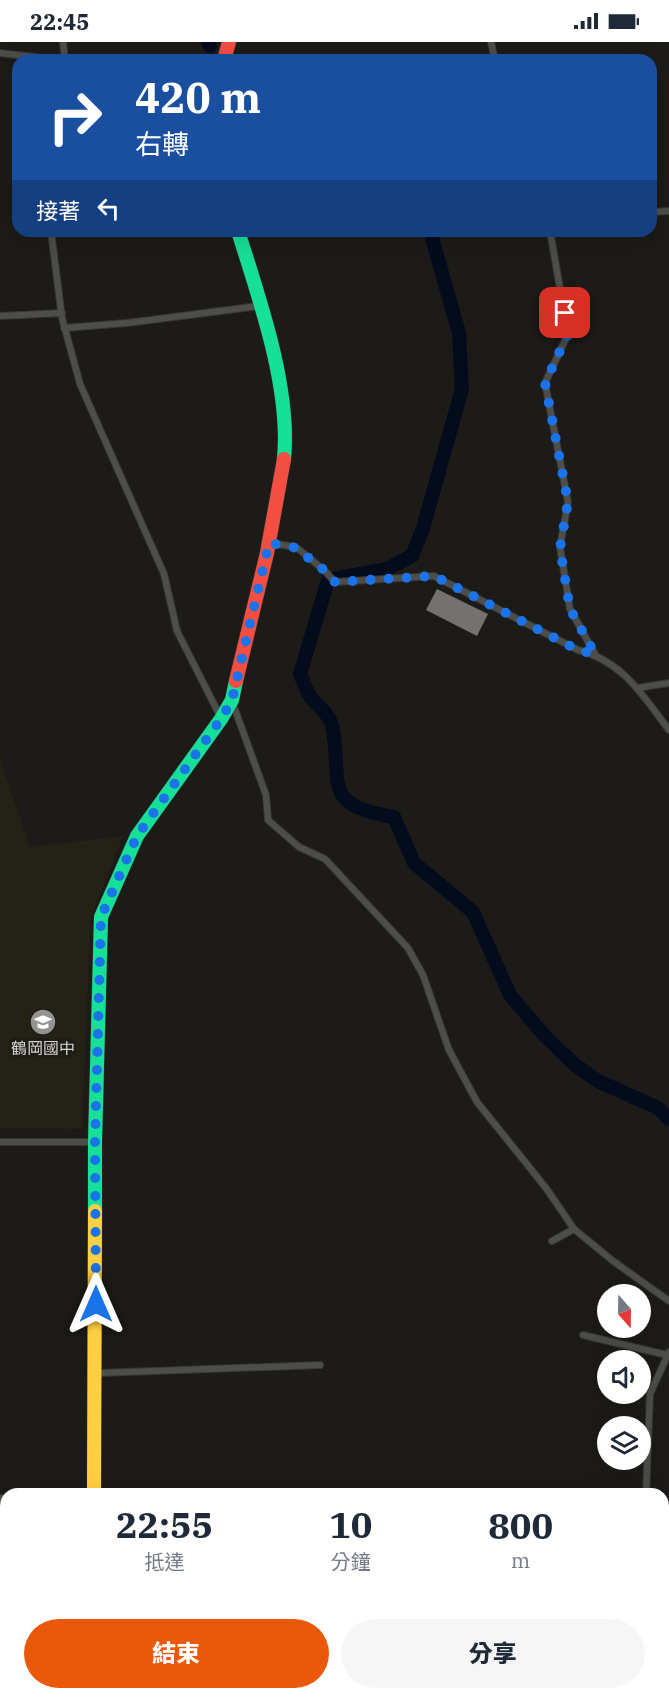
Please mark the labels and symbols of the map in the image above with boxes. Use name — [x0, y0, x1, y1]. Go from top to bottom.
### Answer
pin — [539, 287, 590, 338]
school or university icon: 鶴岡國中 — [28, 1007, 58, 1037]
place label: 鶴岡國中 — [11, 1038, 75, 1058]
position arrow — [64, 1272, 128, 1336]
north arrow — [597, 1284, 651, 1338]

